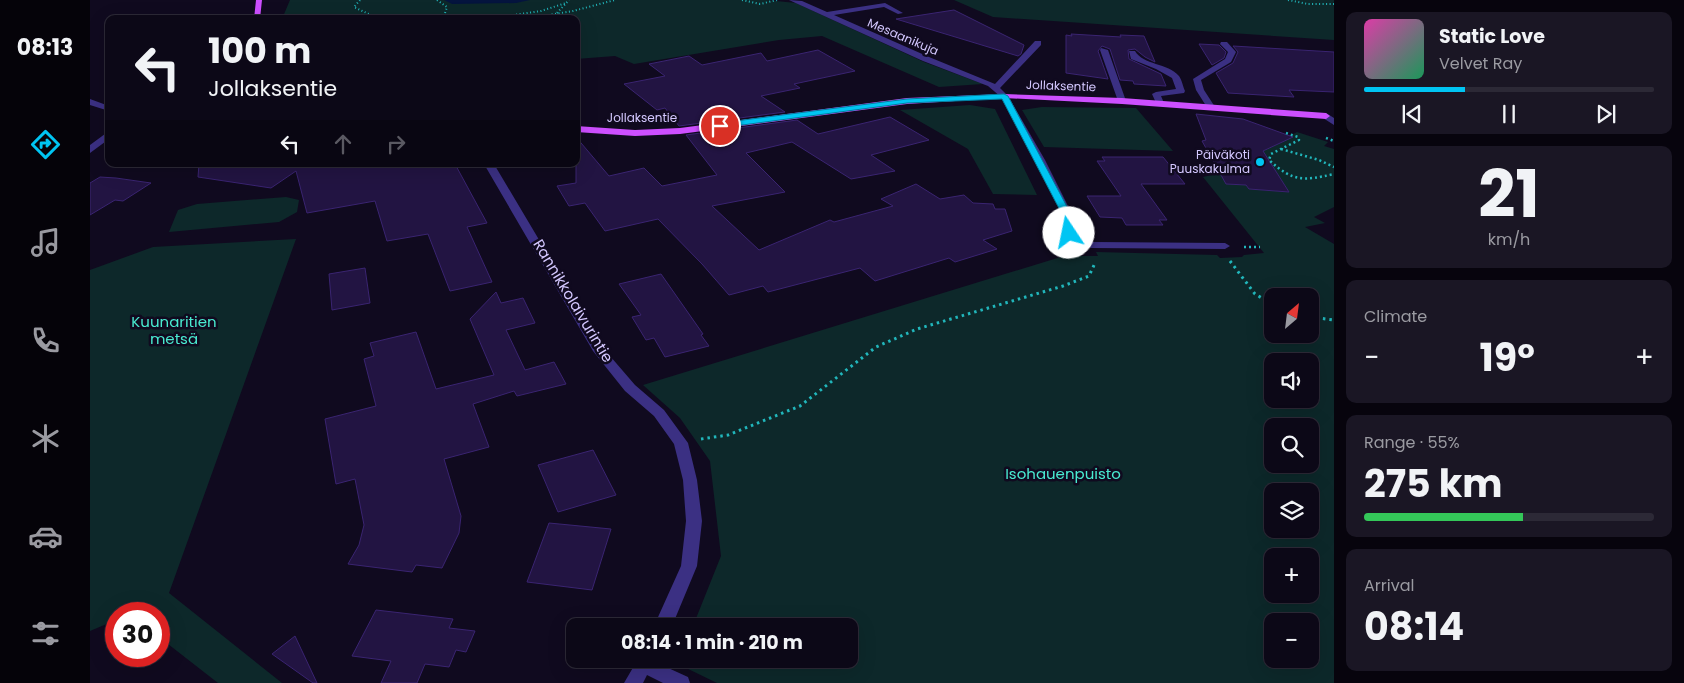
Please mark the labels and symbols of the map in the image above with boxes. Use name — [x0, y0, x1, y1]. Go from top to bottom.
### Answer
street label: Mesaanikuja — [865, 14, 941, 59]
street label: Jollaksentie — [1026, 76, 1096, 95]
pin — [699, 105, 741, 147]
street label: Jollaksentie — [607, 109, 677, 126]
place label: Päiväkoti Puuskakulma — [1170, 146, 1250, 177]
marker: Päiväkoti Puuskakulma — [1254, 156, 1266, 168]
position arrow — [1042, 206, 1094, 258]
street label: Rannikkolaivurintie — [528, 235, 619, 366]
north arrow — [1264, 288, 1319, 342]
park label: Kuunaritien metsä — [131, 311, 217, 349]
park label: Isohauenpuisto — [1005, 463, 1121, 484]
speed limit sign: 30 — [105, 602, 170, 667]

